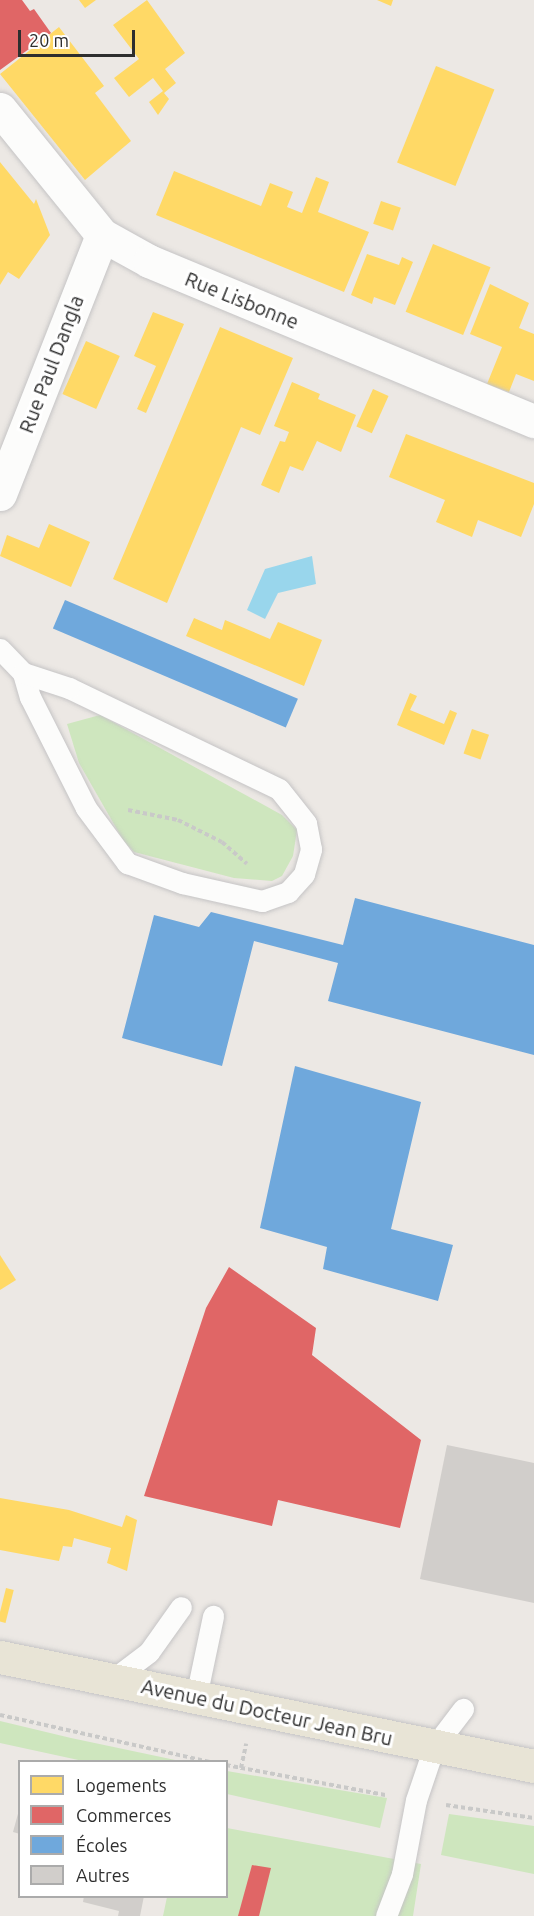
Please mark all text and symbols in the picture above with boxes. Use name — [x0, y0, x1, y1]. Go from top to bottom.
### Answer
scale bar — [21, 18, 138, 56]
text: 20 m — [29, 30, 69, 50]
street label: Rue Lisbonne — [182, 266, 302, 334]
street label: Rue Paul Dangla — [14, 292, 88, 436]
street label: Avenue du Docteur Jean Bru — [139, 1674, 395, 1750]
legend — [18, 1760, 228, 1898]
text: Logements — [76, 1775, 167, 1795]
text: Commerces — [76, 1805, 171, 1825]
text: Écoles — [76, 1835, 127, 1855]
text: Autres — [76, 1865, 130, 1885]

